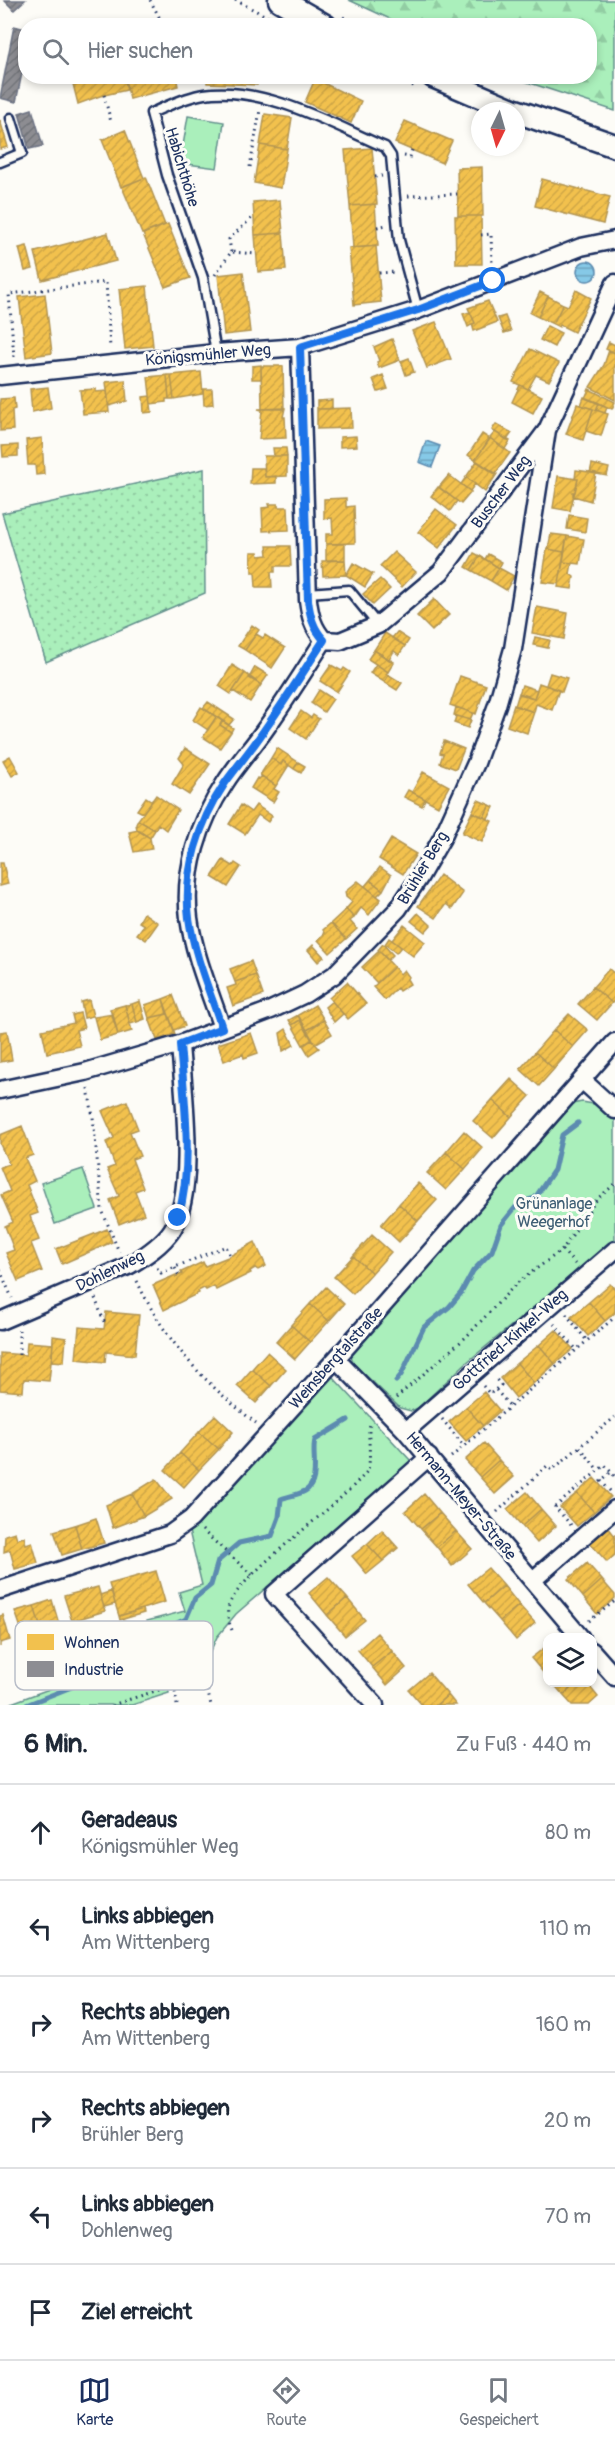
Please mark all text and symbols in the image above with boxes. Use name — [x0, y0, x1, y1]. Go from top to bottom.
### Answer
search box — [18, 18, 597, 84]
icon: search — [39, 35, 72, 68]
text: Hier suchen — [87, 37, 193, 65]
north arrow — [471, 102, 525, 156]
street label: Habichthöhe — [160, 125, 204, 209]
route start — [479, 267, 505, 293]
street label: Königsmühler Weg — [144, 340, 272, 370]
street label: Buscher Weg — [467, 451, 535, 533]
street label: Brühler Berg — [393, 828, 453, 908]
park label: Grünanlage Weegerhof — [516, 1194, 593, 1232]
route end — [164, 1204, 190, 1230]
street label: Dohlenweg — [73, 1246, 147, 1296]
street label: Gottfried-Kinkel-Weg — [448, 1285, 572, 1395]
street label: Weinsbergtalstraße — [285, 1303, 387, 1413]
street label: Hermann-Meyer-Straße — [402, 1428, 521, 1564]
legend — [15, 1621, 213, 1690]
text: Wohnen — [64, 1633, 119, 1653]
map controls — [543, 1633, 597, 1687]
button: layers — [543, 1633, 597, 1687]
text: Industrie — [64, 1660, 124, 1680]
text: 6 Min. — [24, 1728, 88, 1760]
text: Zu Fuß · 440 m — [456, 1732, 591, 1757]
text: Geradeaus — [81, 1806, 177, 1834]
icon: ahead — [24, 1816, 57, 1849]
text: 80 m — [545, 1820, 591, 1845]
text: Königsmühler Weg — [81, 1834, 238, 1859]
text: Links abbiegen — [81, 1902, 214, 1930]
icon: left — [24, 1912, 57, 1945]
text: 110 m — [540, 1916, 591, 1941]
text: Am Wittenberg — [81, 1930, 210, 1955]
text: Rechts abbiegen — [81, 1998, 230, 2026]
icon: right — [24, 2008, 57, 2041]
text: 160 m — [536, 2012, 591, 2037]
text: Am Wittenberg — [81, 2026, 210, 2051]
text: Rechts abbiegen — [81, 2094, 230, 2122]
icon: right — [24, 2104, 57, 2137]
text: 20 m — [544, 2108, 591, 2133]
text: Brühler Berg — [81, 2122, 184, 2147]
text: Links abbiegen — [81, 2190, 214, 2218]
icon: left — [24, 2200, 57, 2233]
text: 70 m — [545, 2204, 591, 2229]
text: Dohlenweg — [81, 2218, 173, 2243]
icon: arrive — [24, 2296, 57, 2329]
text: Ziel erreicht — [81, 2298, 192, 2326]
tab: Karte — [76, 2374, 113, 2430]
tab: Route — [266, 2374, 306, 2430]
tab: Gespeichert — [459, 2374, 539, 2430]

